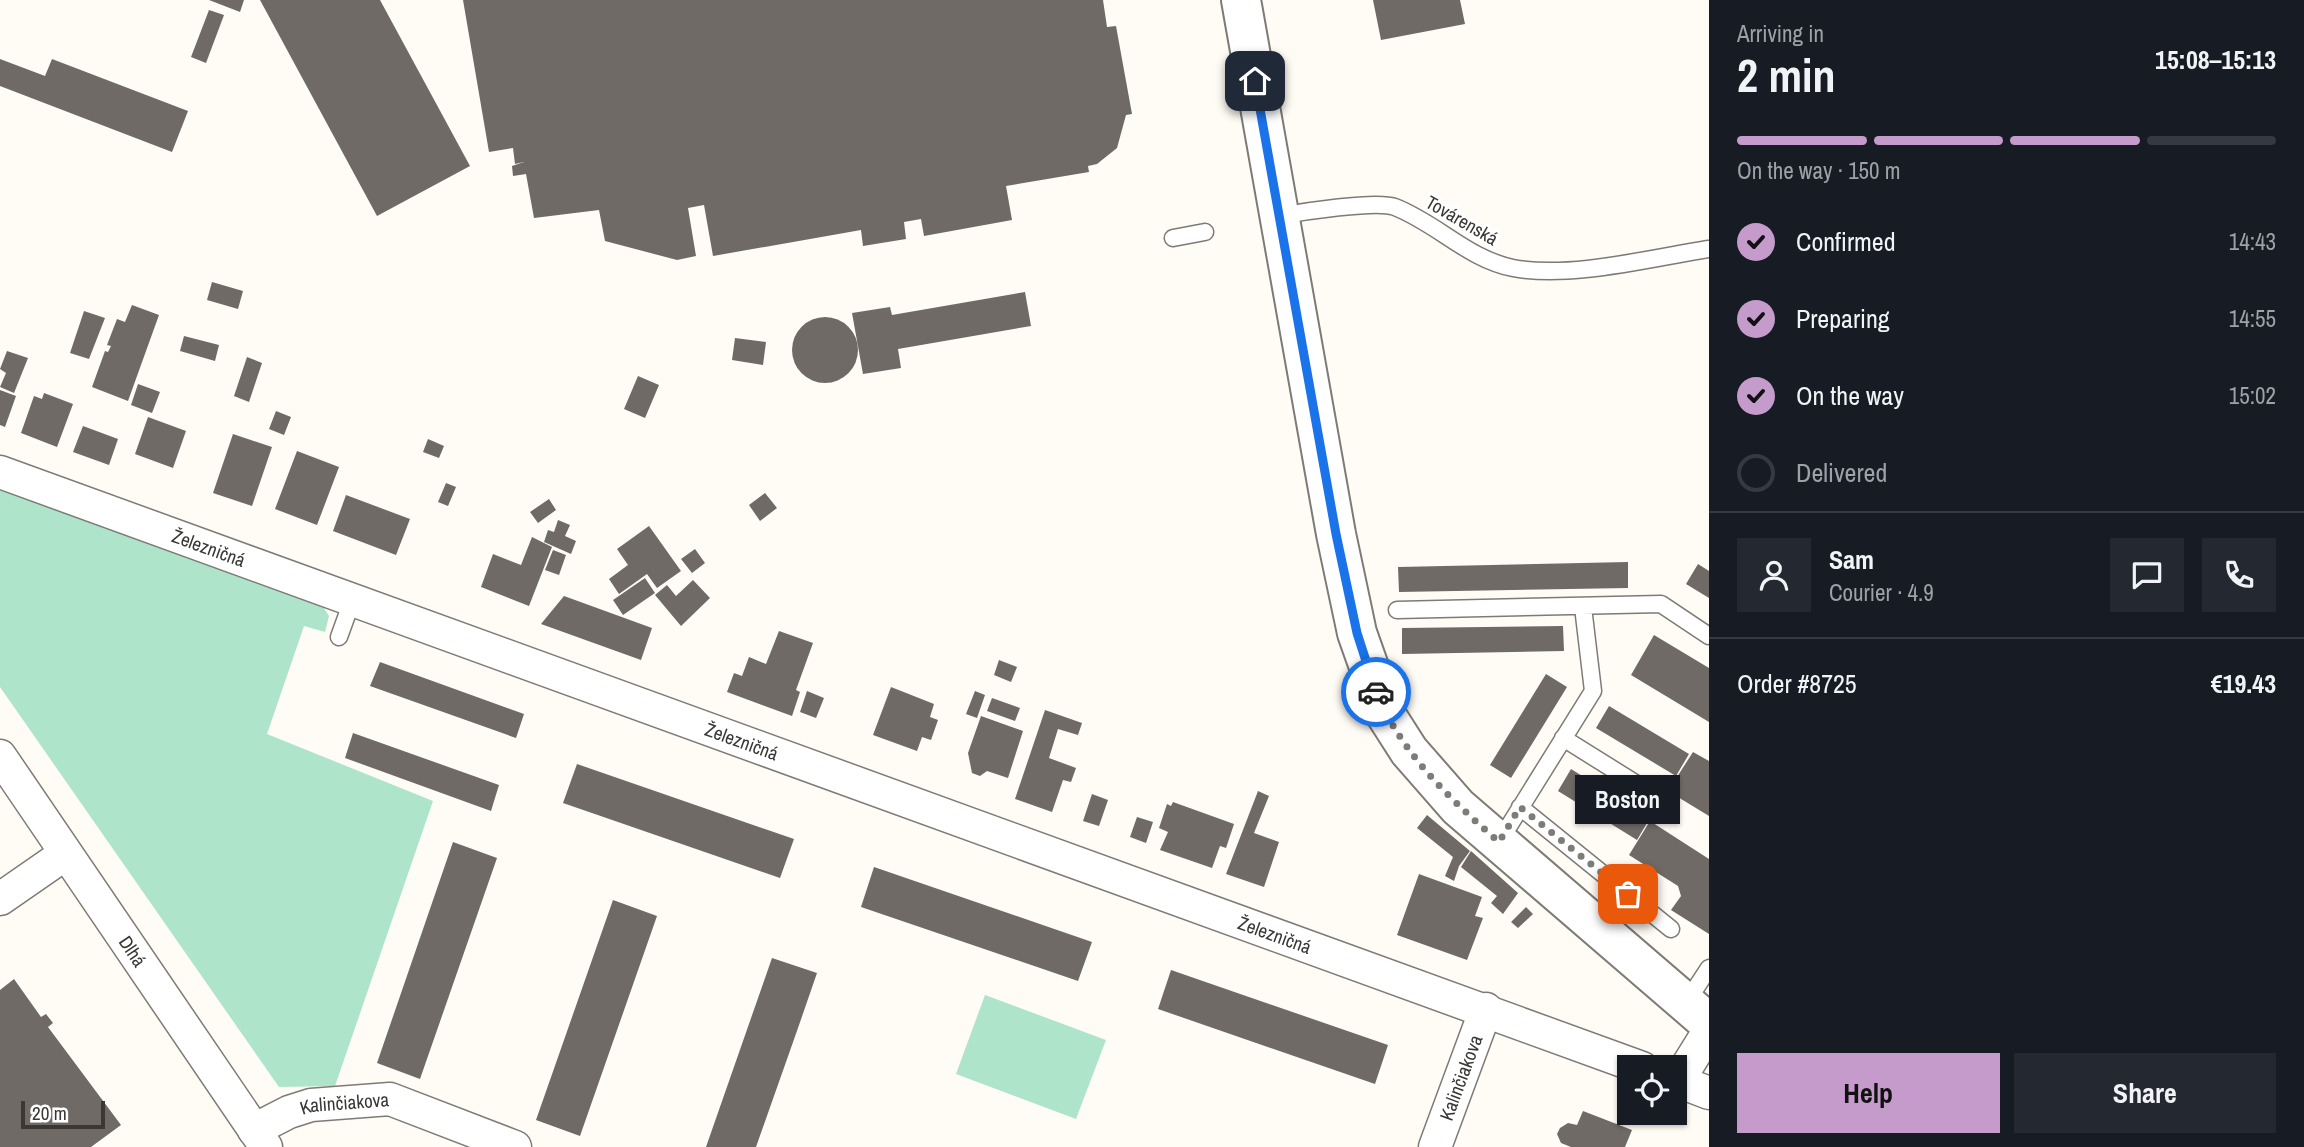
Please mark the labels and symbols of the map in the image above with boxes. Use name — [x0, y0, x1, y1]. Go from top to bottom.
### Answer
pin — [1225, 51, 1285, 111]
street label: Továrenská — [1421, 189, 1503, 251]
street label: Železničná — [168, 523, 249, 573]
courier — [1341, 657, 1411, 727]
street label: Železničná — [701, 716, 782, 767]
callout: Boston — [1576, 775, 1680, 824]
pin — [1598, 864, 1658, 924]
street label: Železničná — [1234, 909, 1315, 960]
street label: Dlhá — [113, 931, 153, 972]
street label: Kalinčiakova — [1433, 1031, 1488, 1124]
street label: Kalinčiakova — [296, 1086, 390, 1121]
scale bar — [21, 1098, 105, 1130]

